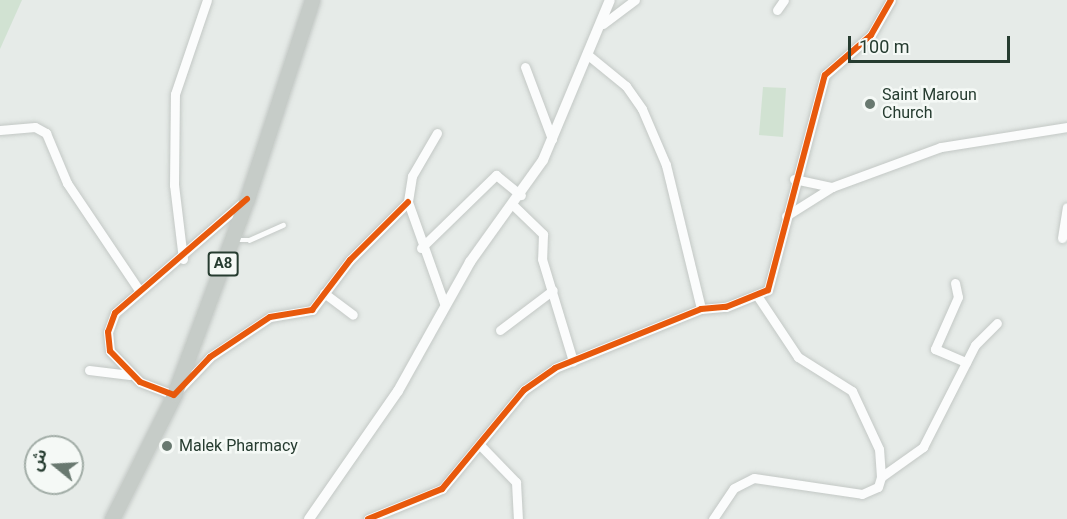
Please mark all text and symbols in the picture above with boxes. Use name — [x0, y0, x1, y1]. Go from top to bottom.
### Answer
scale bar — [851, 24, 1013, 62]
text: 100 m — [859, 36, 910, 57]
place label: Saint Maroun Church — [882, 85, 977, 123]
marker: Saint Maroun Church — [863, 97, 877, 111]
road number: A8 — [206, 252, 240, 276]
north arrow — [24, 435, 84, 495]
place label: Malek Pharmacy — [179, 436, 298, 456]
marker: Malek Pharmacy — [160, 439, 174, 453]
text: ش — [26, 447, 51, 473]

